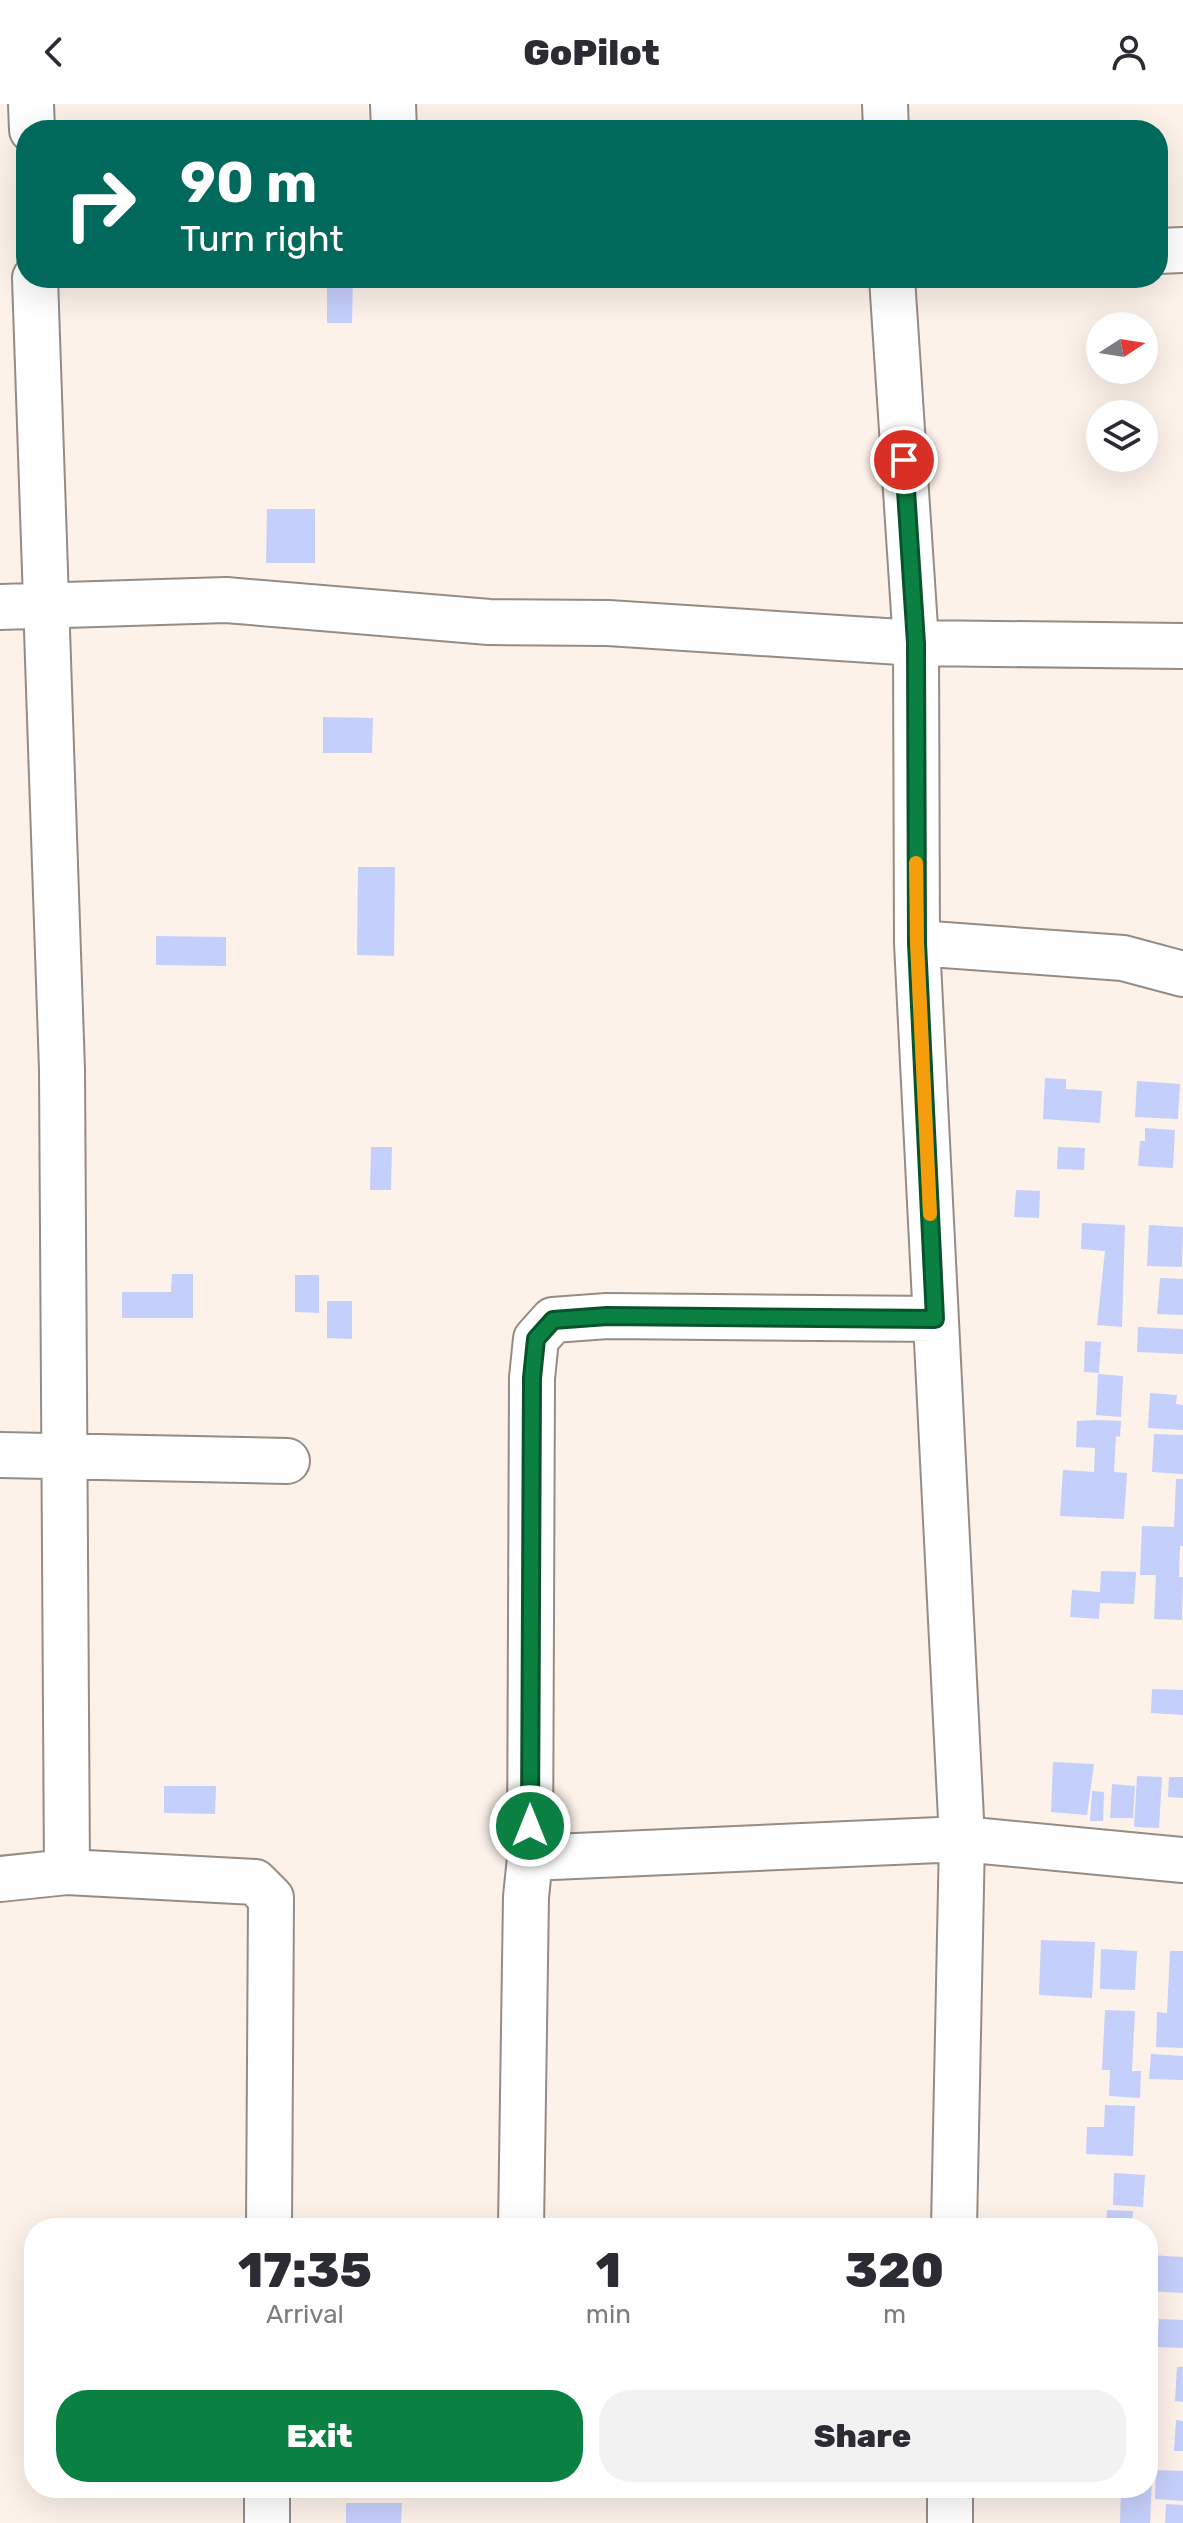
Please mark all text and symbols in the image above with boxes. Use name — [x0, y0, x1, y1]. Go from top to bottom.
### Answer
icon: back — [32, 30, 76, 74]
icon: person — [1107, 30, 1151, 74]
text: GoPilot — [523, 31, 660, 74]
text: 90 m — [180, 150, 317, 216]
icon: right — [48, 152, 152, 256]
text: Turn right — [180, 217, 344, 260]
north arrow — [1086, 312, 1158, 384]
map controls — [1086, 312, 1158, 472]
button: layers — [1086, 400, 1158, 472]
pin — [870, 426, 938, 494]
icon: arrive — [882, 438, 926, 482]
position arrow — [488, 1784, 572, 1868]
text: 17:35 — [238, 2242, 372, 2299]
text: 1 — [596, 2242, 621, 2299]
text: 320 — [845, 2242, 944, 2299]
text: Arrival — [266, 2299, 344, 2330]
text: min — [586, 2299, 631, 2330]
text: m — [883, 2299, 906, 2330]
button: Exit — [56, 2390, 583, 2482]
button: Share — [599, 2390, 1126, 2482]

